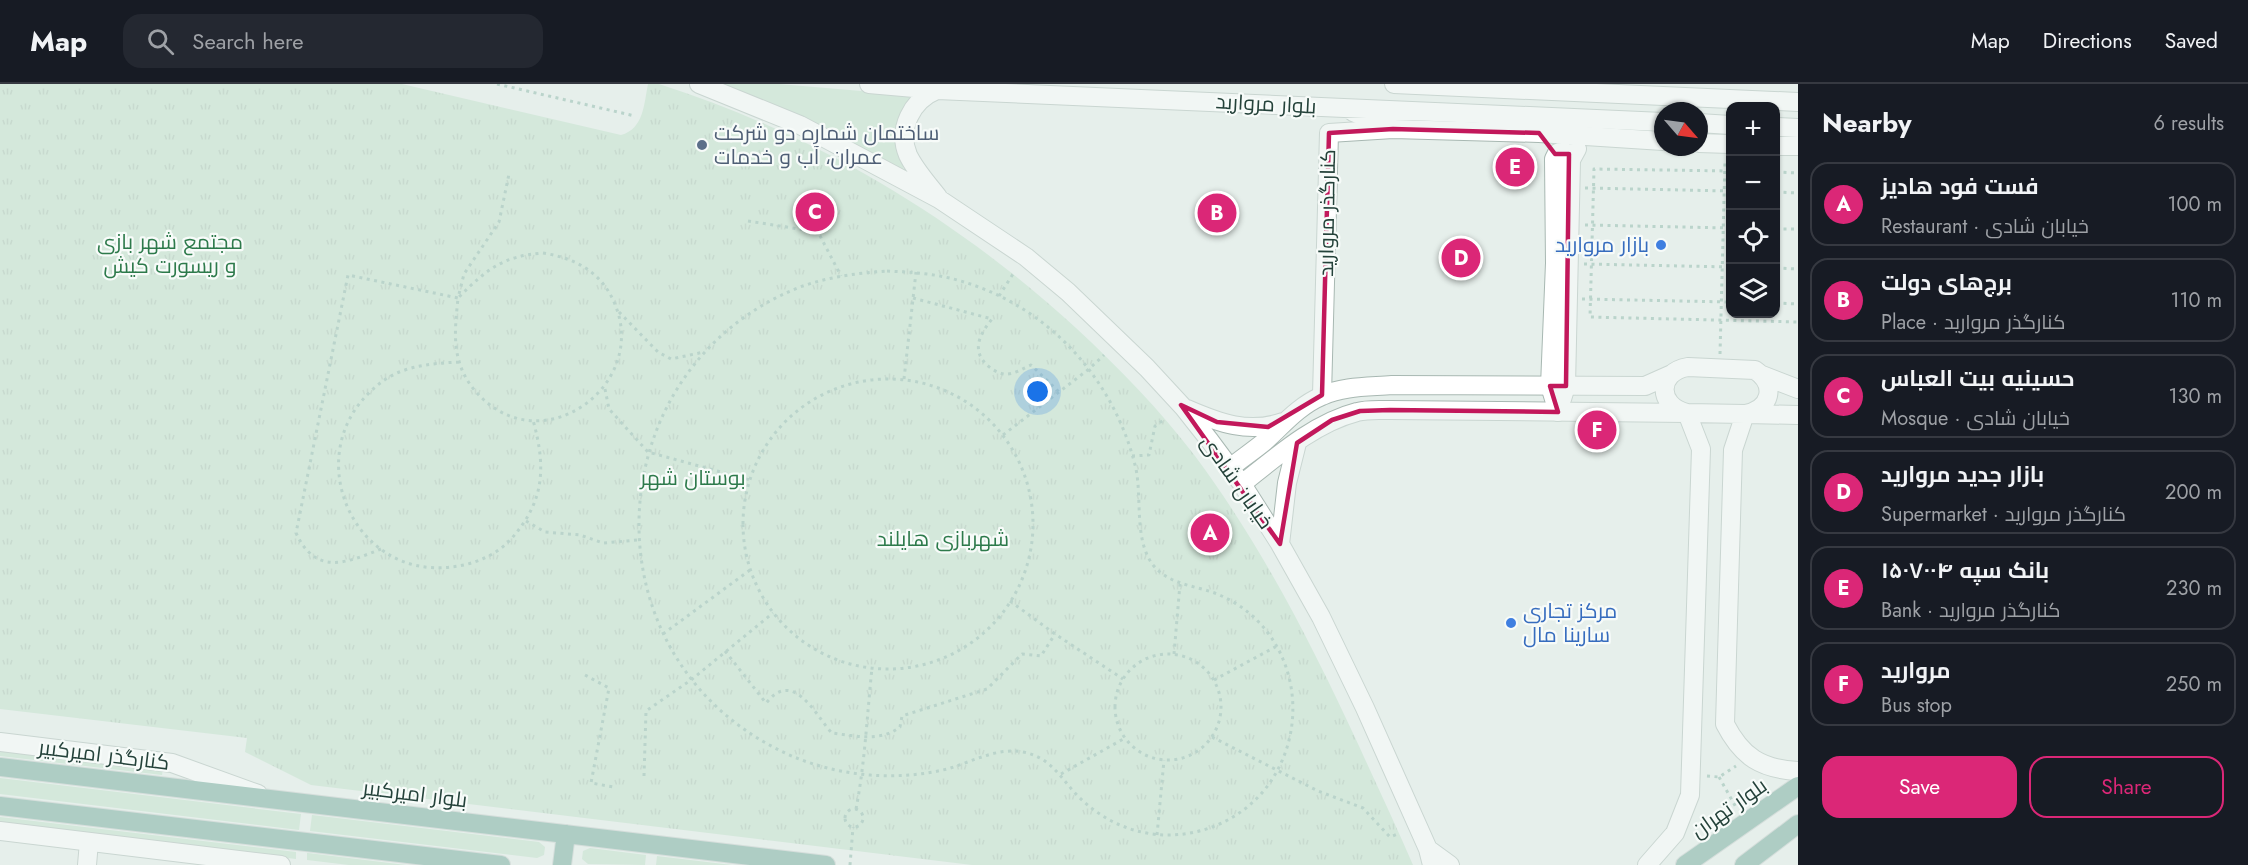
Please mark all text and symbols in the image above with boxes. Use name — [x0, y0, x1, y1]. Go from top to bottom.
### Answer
search box — [123, 14, 543, 68]
text: Map — [30, 21, 87, 62]
icon: search — [144, 25, 177, 58]
text: Search here — [192, 25, 304, 57]
text: Map — [1971, 26, 2010, 56]
text: Directions — [2043, 26, 2132, 56]
text: Saved — [2165, 26, 2218, 56]
street label: بلوار مروارید — [1215, 86, 1317, 122]
north arrow — [1654, 102, 1708, 156]
map controls — [1726, 102, 1780, 318]
button: + — [1726, 102, 1780, 156]
text: Nearby — [1822, 104, 1911, 142]
text: 6 results — [2154, 109, 2224, 138]
place label: ساختمان شماره دو شرکت عمران، آب و خدمات — [714, 118, 939, 172]
marker: ساختمان شماره دو شرکت عمران، آب و خدمات — [695, 138, 709, 152]
pin: E — [1496, 144, 1534, 190]
street label: کنارگذر مروارید — [1311, 149, 1343, 277]
button: − — [1726, 156, 1780, 210]
text: فست فود هادیز — [1881, 170, 2039, 202]
pin: C — [796, 190, 834, 234]
pin: B — [1198, 190, 1236, 236]
text: A — [1836, 190, 1851, 219]
text: 100 m — [2167, 190, 2222, 219]
button: locate — [1726, 210, 1780, 264]
text: Restaurant · خیابان شادی — [1881, 212, 2089, 241]
park label: مجتمع شهر بازی و ریسورت کیش — [97, 227, 243, 281]
place label: بازار مروارید — [1555, 230, 1649, 260]
pin: D — [1442, 236, 1480, 280]
marker: بازار مروارید — [1654, 238, 1668, 252]
button: layers — [1726, 264, 1780, 318]
text: برج‌های دولت — [1881, 266, 2012, 298]
text: B — [1837, 286, 1850, 315]
text: 110 m — [2170, 286, 2222, 315]
text: Place · کنارگذر مروارید — [1881, 308, 2065, 337]
text: حسینیه بیت العباس — [1881, 362, 2074, 394]
your location — [1023, 377, 1052, 406]
text: C — [1836, 382, 1851, 411]
text: 130 m — [2168, 382, 2222, 411]
text: Mosque · خیابان شادی — [1881, 404, 2070, 433]
pin: F — [1578, 408, 1616, 452]
street label: خیابان شادی — [1194, 429, 1280, 535]
text: بازار جدید مروارید — [1881, 458, 2044, 490]
park label: بوستان شهر — [639, 463, 746, 493]
text: D — [1836, 478, 1851, 507]
text: 200 m — [2165, 478, 2222, 507]
text: Supermarket · کنارگذر مروارید — [1881, 500, 2126, 529]
pin: A — [1190, 510, 1230, 556]
park label: شهربازی هایلند — [877, 524, 1009, 554]
text: بانک سپه ۱۵۰۷۰۰۴ — [1881, 554, 2049, 586]
text: E — [1837, 574, 1850, 603]
text: 230 m — [2166, 574, 2222, 603]
place label: مرکز تجاری سارینا مال — [1523, 596, 1617, 650]
text: Bank · کنارگذر مروارید — [1881, 596, 2061, 625]
marker: مرکز تجاری سارینا مال — [1504, 616, 1518, 630]
text: مروارید — [1881, 654, 1950, 686]
text: F — [1838, 670, 1849, 699]
text: 250 m — [2166, 670, 2222, 699]
text: Bus stop — [1881, 691, 1952, 720]
street label: کنارگذر امیرکبیر — [36, 732, 171, 778]
button: Save — [1822, 756, 2017, 818]
button: Share — [2029, 756, 2224, 818]
street label: بلوار تهران — [1685, 771, 1773, 845]
street label: بلوار امیرکبیر — [360, 773, 469, 815]

